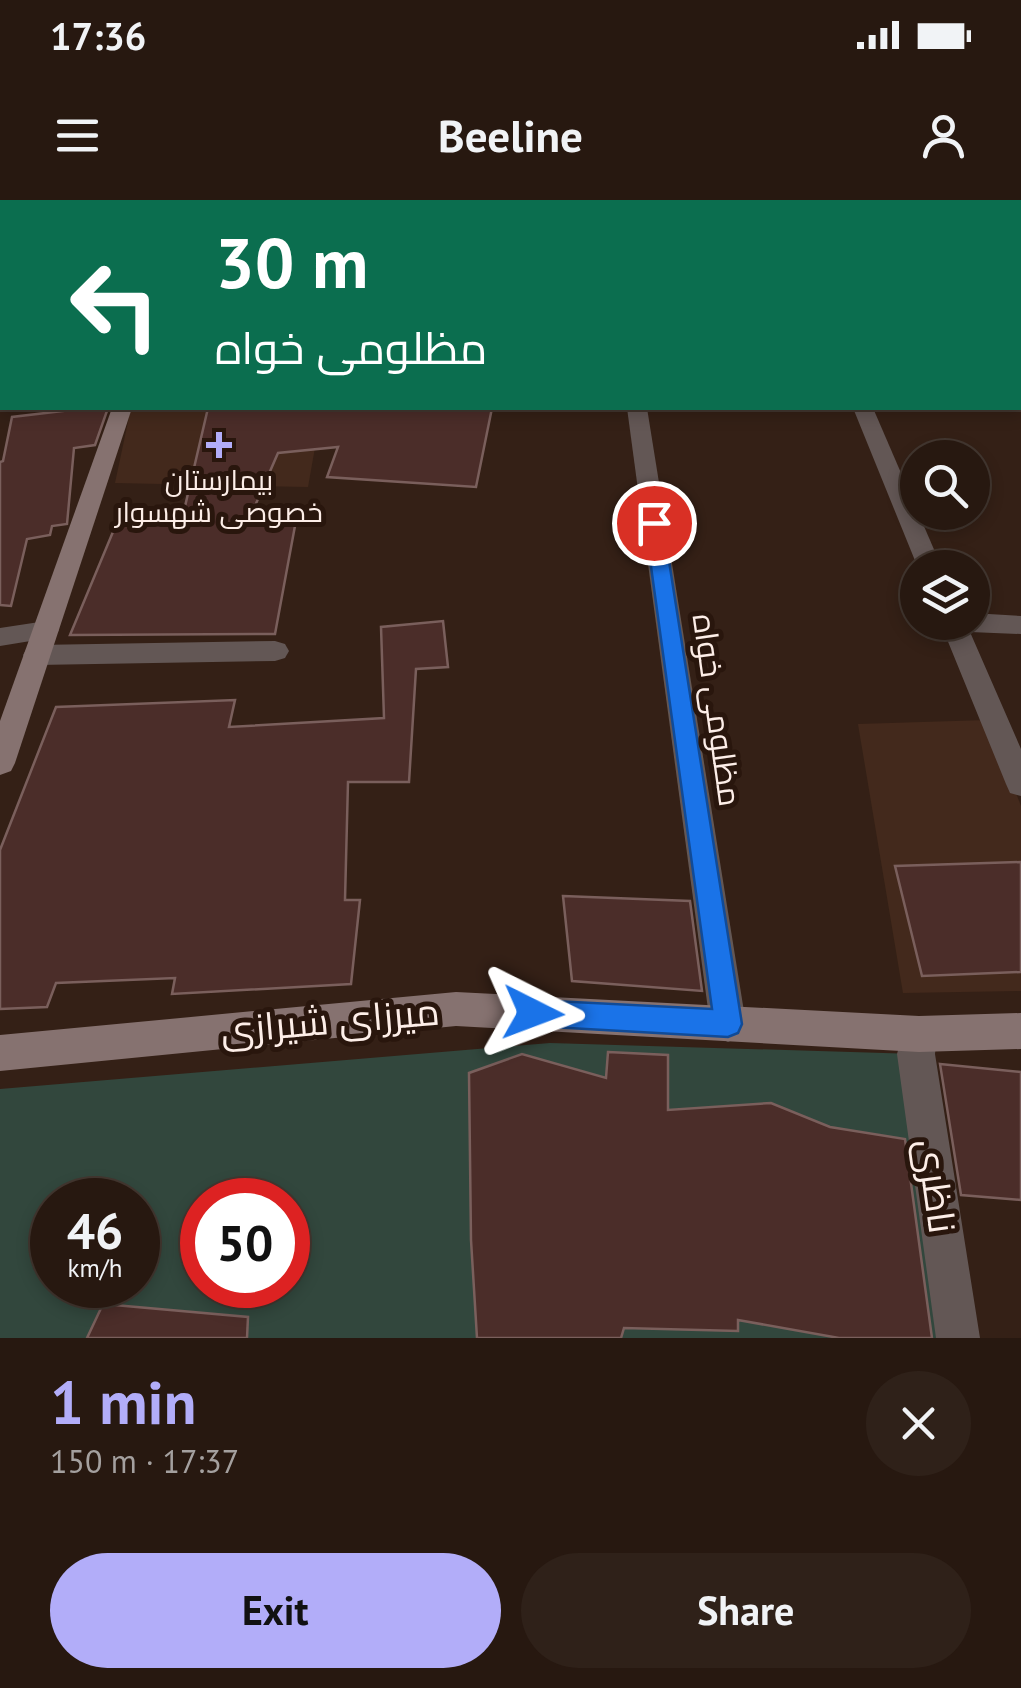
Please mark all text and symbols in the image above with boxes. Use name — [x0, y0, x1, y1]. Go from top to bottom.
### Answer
text: 17:36 — [50, 11, 146, 60]
text: Beeline — [438, 106, 583, 164]
icon: menu — [50, 108, 105, 163]
icon: person — [916, 108, 971, 163]
text: 30 m — [215, 217, 368, 307]
icon: left — [50, 240, 180, 370]
text: مظلومی خواه — [215, 318, 487, 376]
marker: بیمارستان خصوصی شهسوار — [206, 432, 232, 458]
map controls — [900, 440, 990, 640]
button: search — [900, 440, 990, 530]
place label: بیمارستان خصوصی شهسوار — [113, 461, 323, 530]
pin — [612, 481, 697, 566]
icon: arrive — [627, 496, 682, 551]
button: layers — [900, 550, 990, 640]
street label: مظلومی خواه — [684, 611, 752, 809]
position arrow — [481, 961, 585, 1065]
street label: میرزای شیرازی — [218, 986, 441, 1053]
street label: ناظری — [907, 1135, 968, 1236]
speed limit sign: 50 — [180, 1178, 310, 1308]
text: 46 — [67, 1198, 123, 1263]
text: km/h — [68, 1252, 122, 1284]
text: 1 min — [50, 1363, 196, 1441]
button: close — [866, 1371, 971, 1476]
text: 150 m · 17:37 — [50, 1440, 239, 1482]
button: Exit — [50, 1553, 501, 1668]
button: Share — [521, 1553, 971, 1668]

